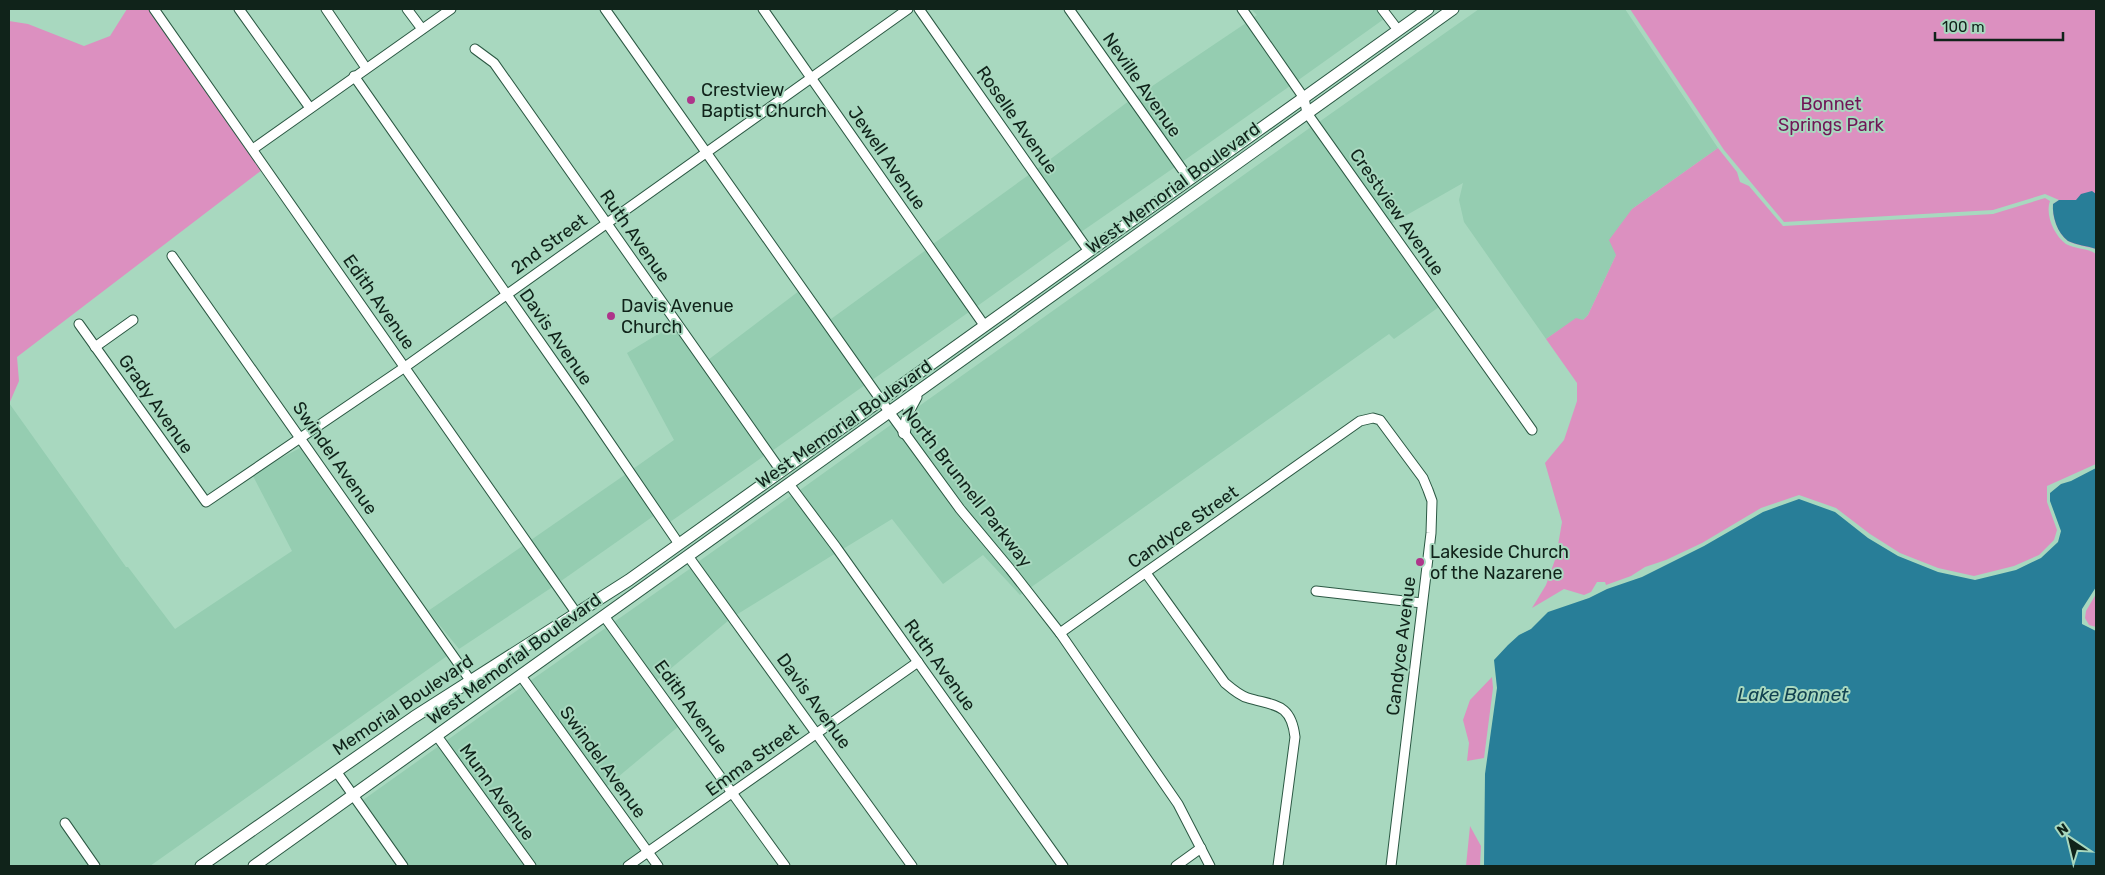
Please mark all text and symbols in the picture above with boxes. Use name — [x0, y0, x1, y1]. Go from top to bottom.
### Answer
scale bar — [1935, 10, 2062, 42]
text: 100 m — [1942, 18, 1984, 36]
street label: Neville Avenue — [1098, 29, 1186, 141]
street label: Roselle Avenue — [972, 62, 1062, 178]
place label: Crestview Baptist Church — [701, 79, 827, 122]
park label: Bonnet Springs Park — [1778, 93, 1885, 136]
marker: Crestview Baptist Church — [685, 94, 697, 106]
street label: Jewell Avenue — [843, 102, 931, 214]
street label: West Memorial Boulevard — [1082, 118, 1264, 258]
street label: Crestview Avenue — [1345, 144, 1449, 280]
street label: Ruth Avenue — [595, 186, 675, 286]
street label: 2nd Street — [507, 209, 591, 279]
street label: Edith Avenue — [338, 250, 420, 354]
street label: Davis Avenue — [515, 285, 597, 389]
place label: Davis Avenue Church — [621, 295, 734, 338]
marker: Davis Avenue Church — [605, 310, 617, 322]
street label: Grady Avenue — [114, 350, 198, 458]
street label: West Memorial Boulevard — [752, 355, 936, 493]
street label: Swindel Avenue — [288, 397, 382, 519]
street label: North Brunnell Parkway — [897, 402, 1037, 572]
street label: Candyce Street — [1124, 481, 1242, 573]
place label: Lakeside Church of the Nazarene — [1430, 541, 1569, 584]
marker: Lakeside Church of the Nazarene — [1414, 556, 1426, 568]
street label: Candyce Avenue — [1382, 575, 1420, 717]
street label: West Memorial Boulevard — [423, 589, 605, 729]
street label: Ruth Avenue — [899, 615, 981, 715]
street label: Davis Avenue — [772, 649, 856, 753]
street label: Memorial Boulevard — [329, 650, 477, 760]
street label: Edith Avenue — [650, 656, 732, 758]
water label: Lake Bonnet — [1738, 683, 1849, 706]
street label: Swindel Avenue — [555, 702, 651, 822]
street label: Emma Street — [701, 719, 803, 801]
street label: Munn Avenue — [455, 739, 539, 845]
north arrow — [2045, 815, 2095, 865]
text: N — [2054, 820, 2072, 840]

